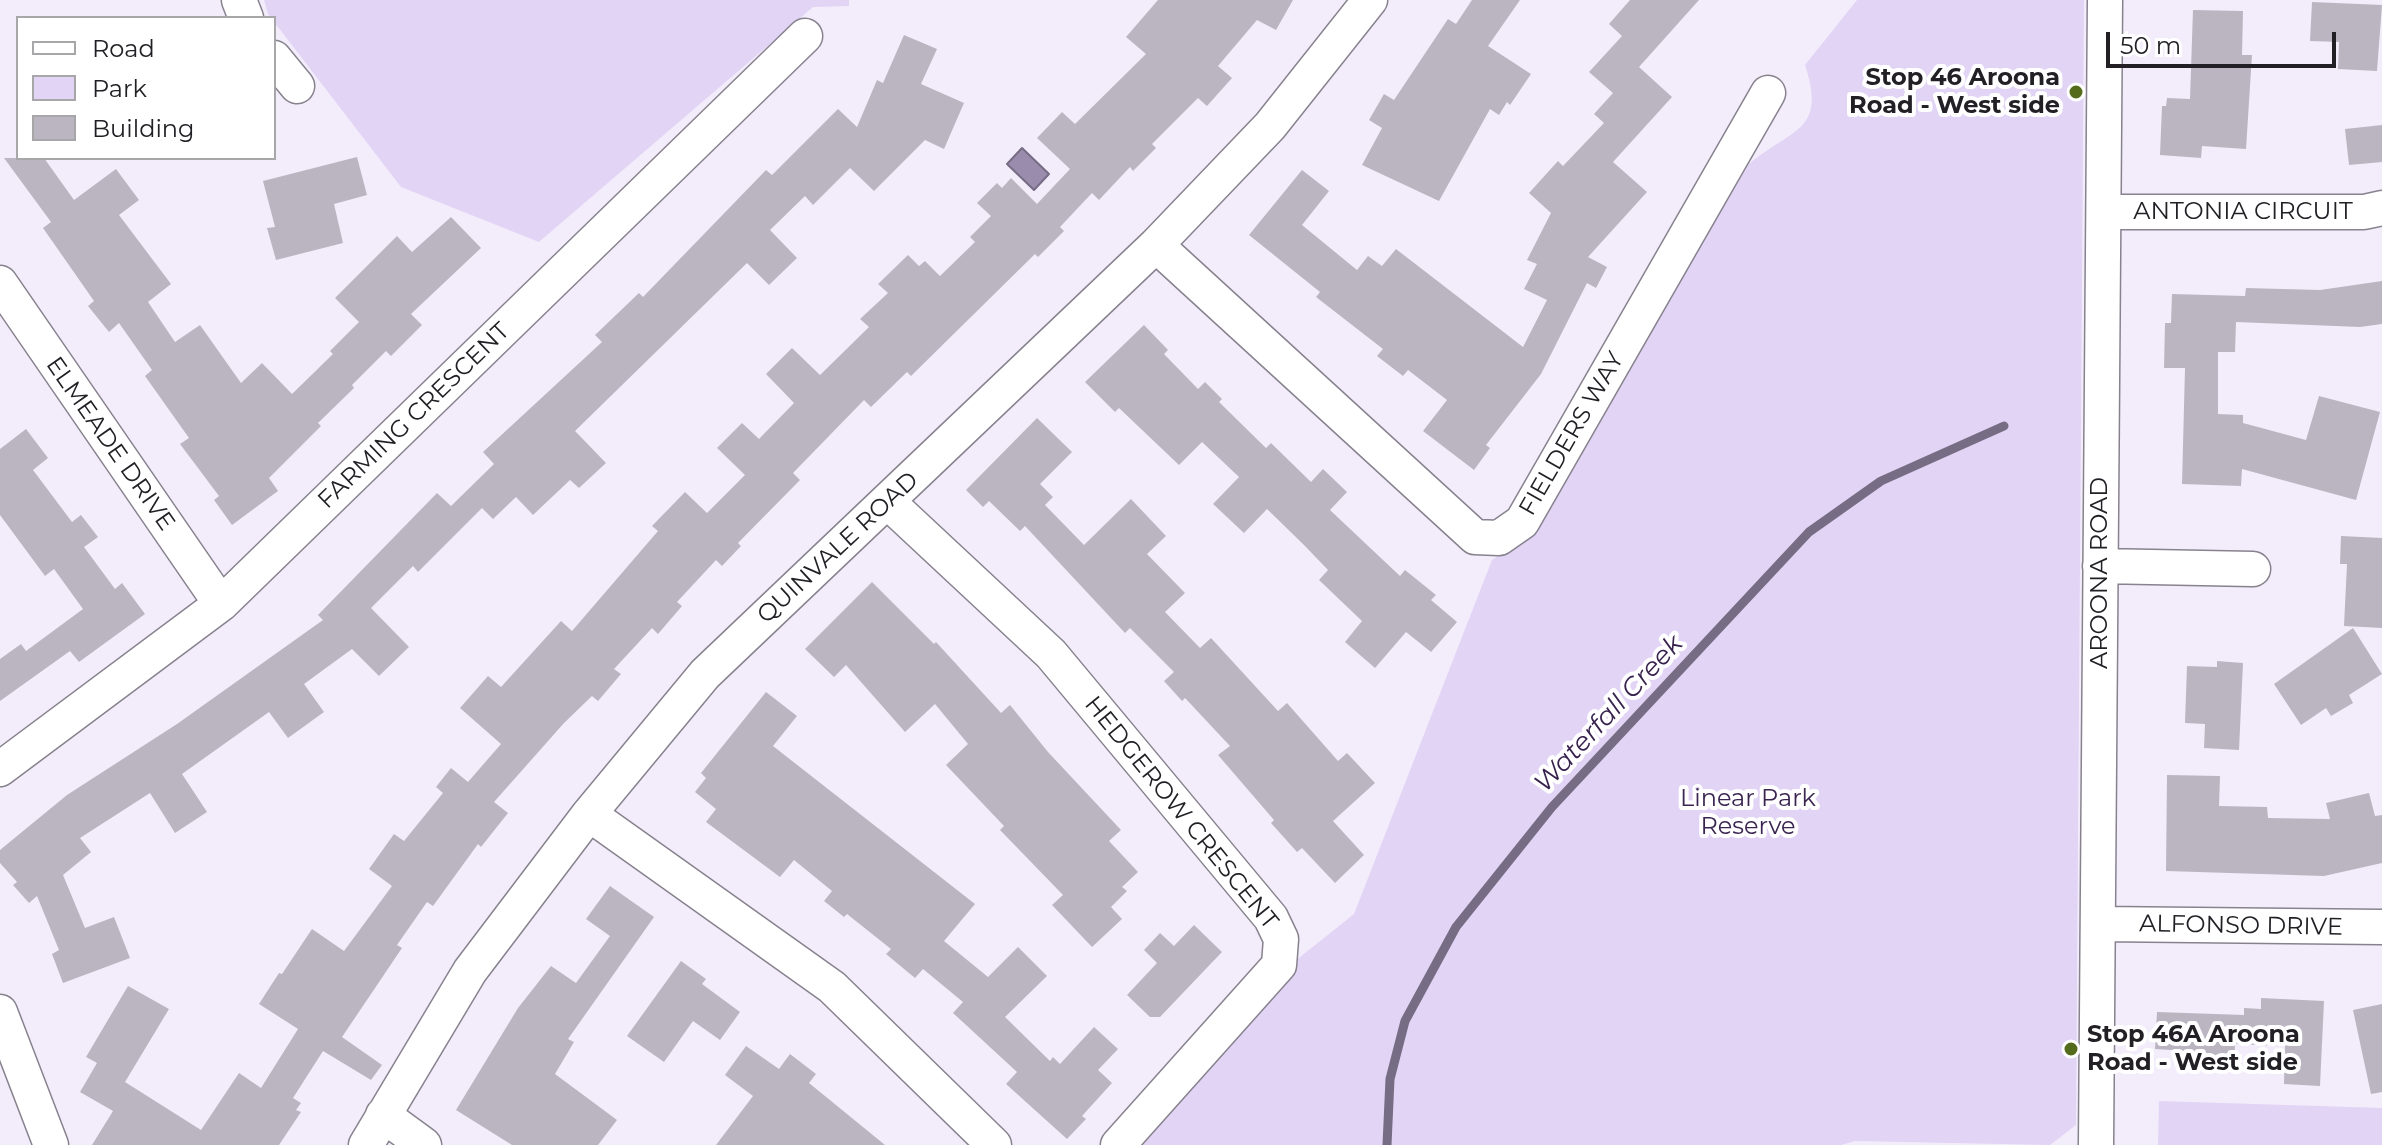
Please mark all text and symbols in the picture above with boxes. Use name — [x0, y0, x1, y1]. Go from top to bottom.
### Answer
legend — [16, 16, 276, 160]
scale bar — [2110, 16, 2340, 66]
text: 50 m — [2120, 31, 2181, 60]
text: Road — [92, 34, 155, 63]
place label: Stop 46 Aroona Road - West side — [1849, 64, 2060, 120]
text: Park — [92, 74, 147, 103]
marker: Stop 46 Aroona Road - West side — [2067, 83, 2085, 101]
text: Building — [92, 114, 195, 143]
street label: ANTONIA CIRCUIT — [2133, 198, 2353, 226]
street label: FARMING CRESCENT — [312, 317, 516, 515]
street label: FIELDERS WAY — [1514, 347, 1630, 521]
street label: ELMEADE DRIVE — [39, 352, 181, 536]
street label: QUINVALE ROAD — [752, 466, 924, 630]
street label: AROONA ROAD — [2086, 477, 2114, 669]
water label: Waterfall Creek — [1528, 629, 1690, 799]
street label: HEDGEROW CRESCENT — [1078, 691, 1284, 935]
park label: Linear Park Reserve — [1680, 785, 1816, 841]
street label: ALFONSO DRIVE — [2139, 910, 2343, 942]
place label: Stop 46A Aroona Road - West side — [2087, 1021, 2300, 1077]
marker: Stop 46A Aroona Road - West side — [2062, 1040, 2080, 1058]

